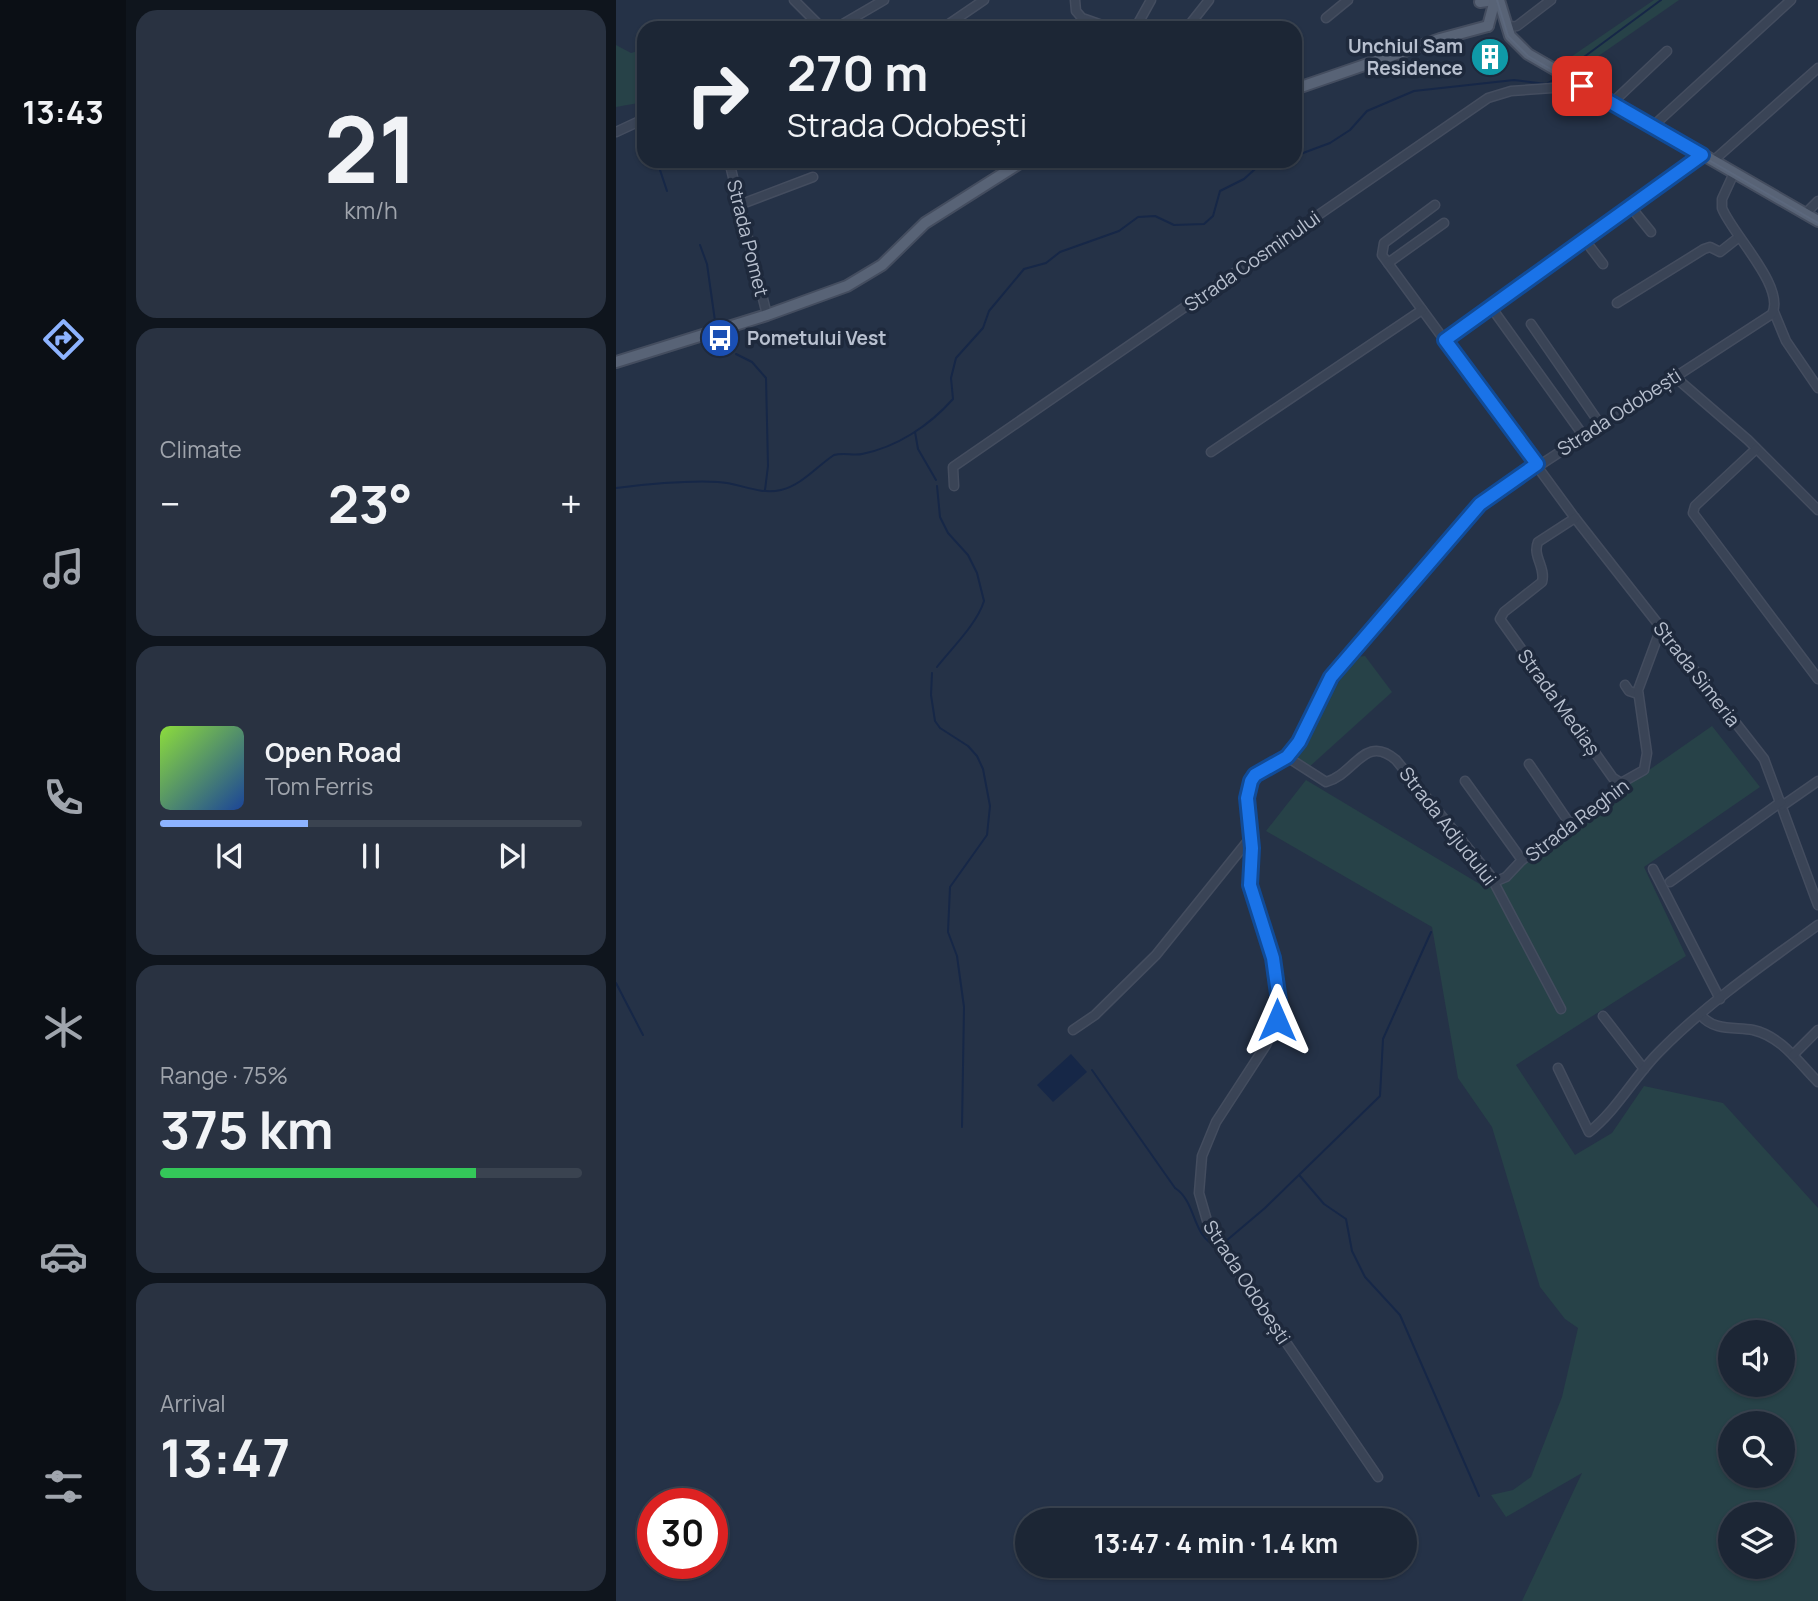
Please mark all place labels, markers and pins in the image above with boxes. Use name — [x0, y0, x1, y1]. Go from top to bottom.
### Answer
place label: Unchiul Sam Residence — [1348, 33, 1463, 81]
building icon: Unchiul Sam Residence — [1469, 36, 1511, 78]
pin — [1552, 56, 1612, 116]
bus stop icon: Pometului Vest — [699, 317, 741, 359]
place label: Pometului Vest — [747, 325, 887, 351]

